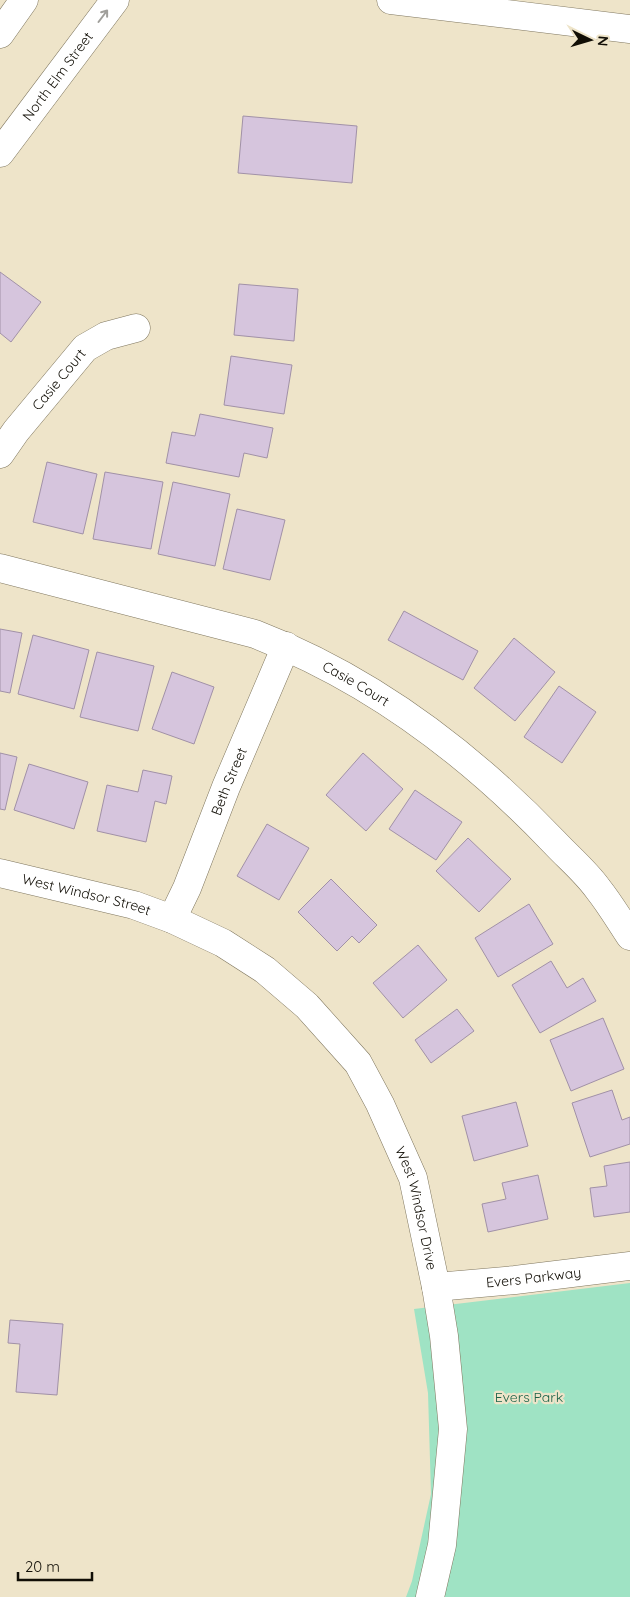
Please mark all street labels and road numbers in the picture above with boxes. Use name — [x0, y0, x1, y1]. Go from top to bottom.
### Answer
street label: North Elm Street — [18, 28, 97, 124]
street label: Casie Court — [28, 345, 90, 414]
street label: Casie Court — [319, 657, 393, 710]
street label: Beth Street — [207, 744, 251, 818]
street label: West Windsor Street — [20, 870, 154, 920]
street label: West Windsor Drive — [391, 1144, 441, 1272]
street label: Evers Parkway — [485, 1263, 582, 1292]

